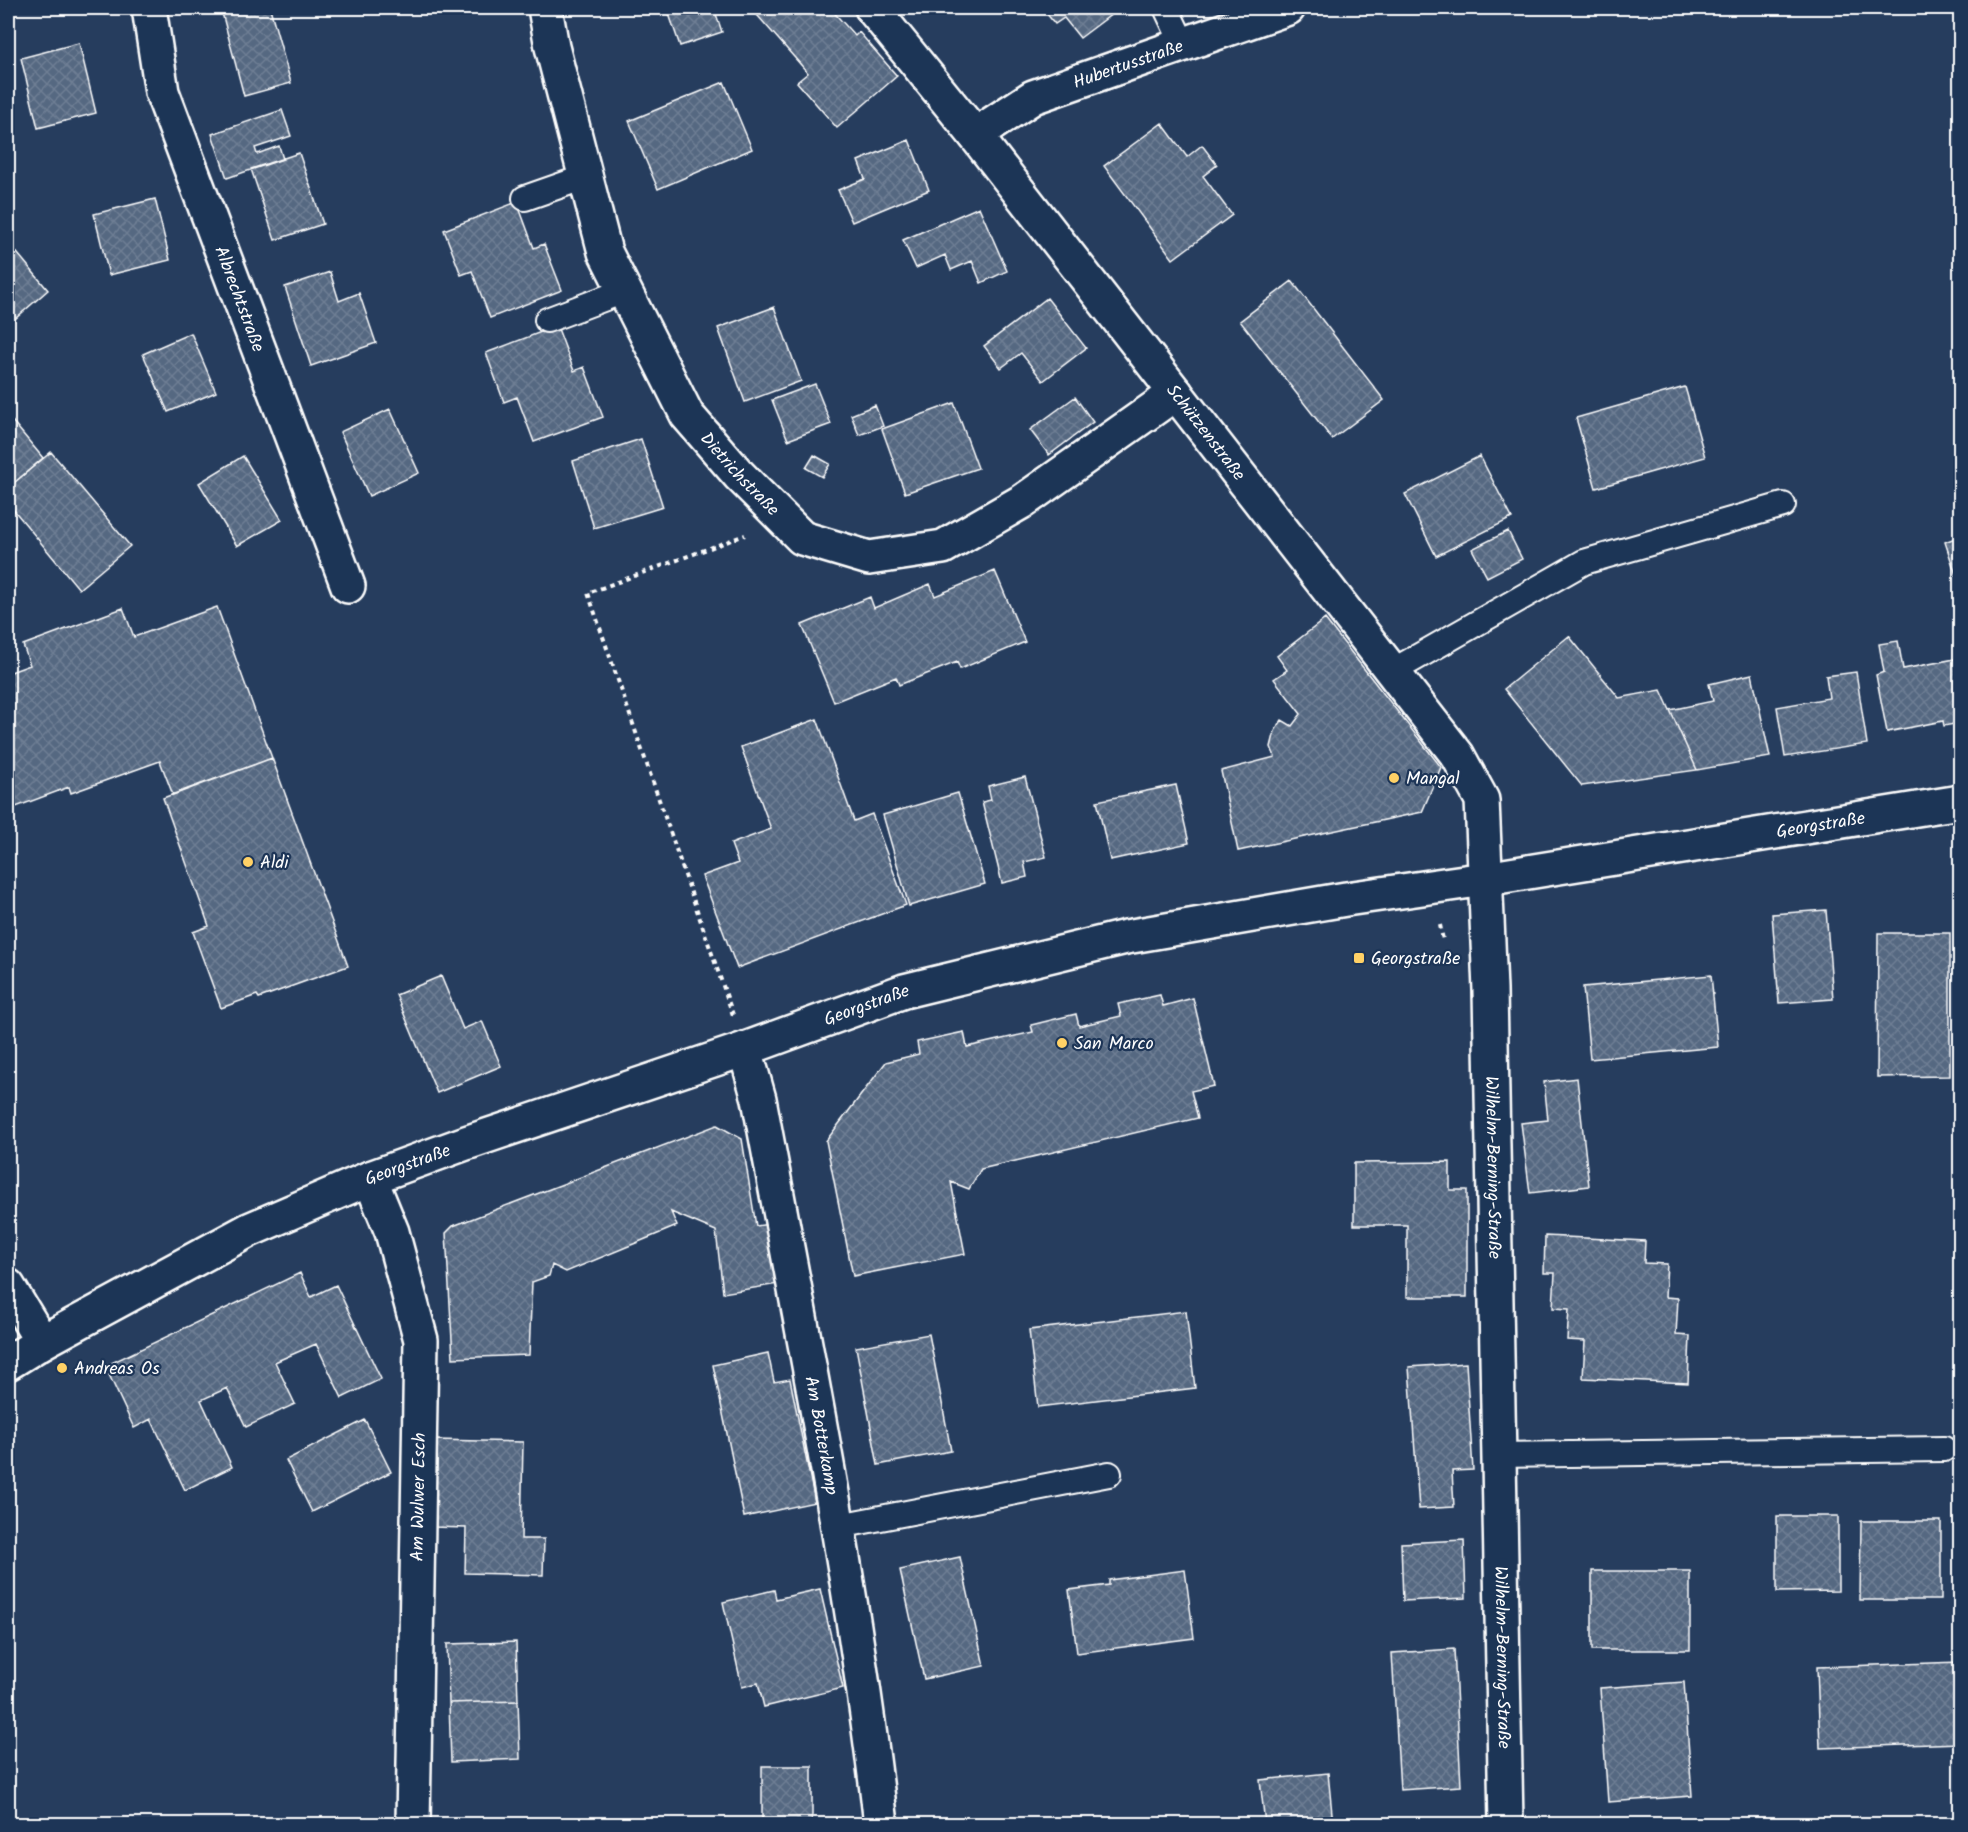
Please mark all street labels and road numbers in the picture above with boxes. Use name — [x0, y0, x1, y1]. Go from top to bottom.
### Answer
street label: Hubertusstraße — [1069, 33, 1188, 98]
street label: Albrechtstraße — [205, 242, 272, 357]
street label: Schützenstraße — [1158, 378, 1252, 488]
street label: Dietrichstraße — [692, 426, 786, 524]
street label: Georgstraße — [1774, 805, 1867, 848]
street label: Georgstraße — [820, 977, 913, 1035]
street label: Wilhelm-Berning-Straße — [1476, 1076, 1508, 1259]
street label: Georgstraße — [361, 1137, 455, 1195]
street label: Am Botterkamp — [795, 1374, 845, 1497]
street label: Am Wulwer Esch — [404, 1432, 435, 1562]
street label: Wilhelm-Berning-Straße — [1485, 1566, 1518, 1749]

